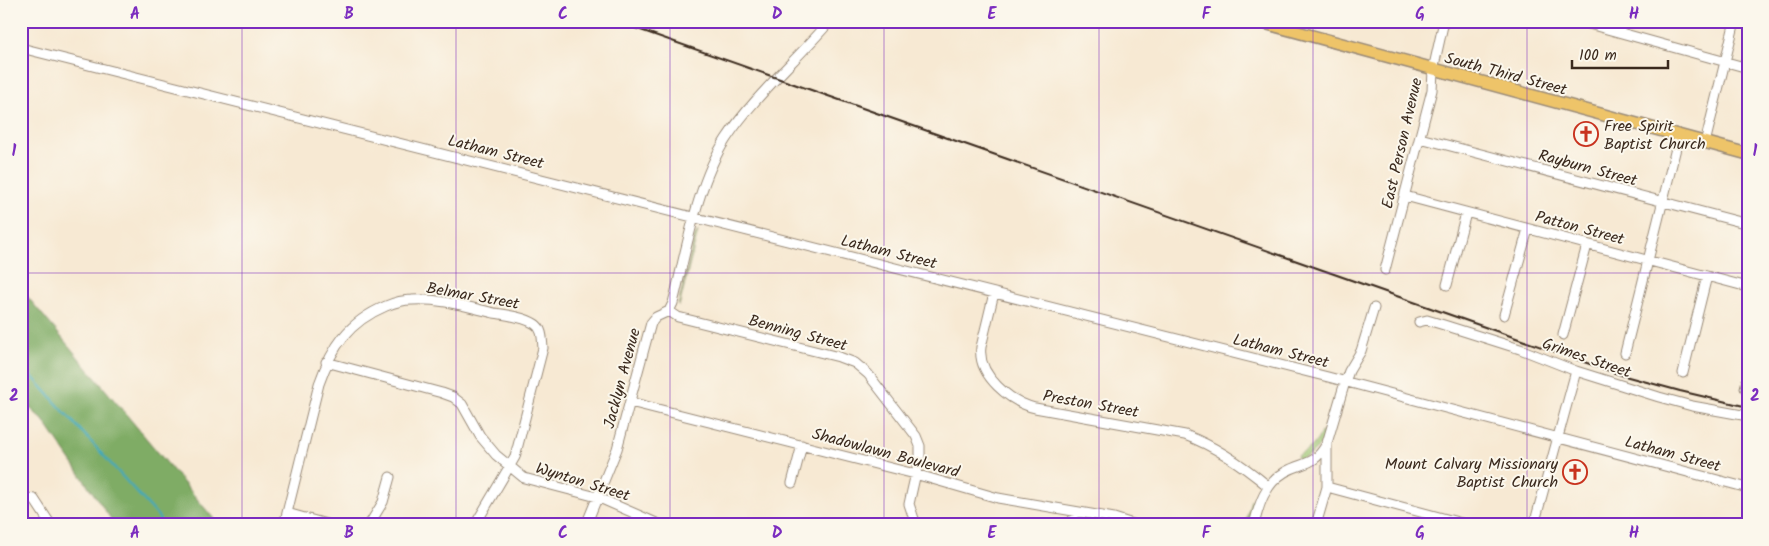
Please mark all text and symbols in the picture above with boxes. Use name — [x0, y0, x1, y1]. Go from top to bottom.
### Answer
text: A — [130, 2, 140, 27]
text: B — [344, 2, 354, 27]
text: C — [558, 2, 568, 27]
text: D — [772, 2, 783, 27]
text: E — [988, 2, 998, 27]
text: F — [1202, 2, 1212, 27]
text: G — [1415, 2, 1425, 27]
text: H — [1629, 2, 1639, 27]
scale bar — [1572, 38, 1668, 70]
text: 100 m — [1579, 44, 1617, 68]
street label: South Third Street — [1442, 46, 1570, 103]
street label: East Person Avenue — [1375, 75, 1430, 211]
place label: Free Spirit Baptist Church — [1604, 114, 1706, 157]
church icon: Free Spirit Baptist Church — [1573, 121, 1599, 147]
street label: Latham Street — [445, 128, 547, 177]
text: 1 — [12, 139, 17, 164]
text: 1 — [1753, 139, 1758, 164]
street label: Rayburn Street — [1535, 143, 1641, 194]
street label: Patton Street — [1532, 205, 1628, 253]
street label: Latham Street — [838, 228, 940, 277]
street label: Belmar Street — [424, 276, 522, 317]
street label: Benning Street — [745, 308, 851, 359]
street label: Jacklyn Avenue — [597, 325, 648, 431]
street label: Latham Street — [1230, 327, 1332, 376]
street label: Grimes Street — [1539, 332, 1635, 386]
text: 2 — [9, 384, 19, 409]
street label: Preston Street — [1041, 384, 1141, 425]
text: 2 — [1750, 384, 1760, 409]
street label: Shadowlawn Boulevard — [809, 422, 963, 485]
street label: Latham Street — [1622, 430, 1724, 479]
place label: Mount Calvary Missionary Baptist Church — [1385, 452, 1558, 495]
street label: Wynton Street — [532, 456, 634, 509]
church icon: Mount Calvary Missionary Baptist Church — [1562, 459, 1588, 485]
text: A — [130, 521, 140, 546]
text: B — [344, 521, 354, 546]
text: C — [558, 521, 568, 546]
text: D — [772, 521, 783, 546]
text: E — [988, 521, 998, 546]
text: F — [1202, 521, 1212, 546]
text: G — [1415, 521, 1425, 546]
text: H — [1629, 521, 1639, 546]

